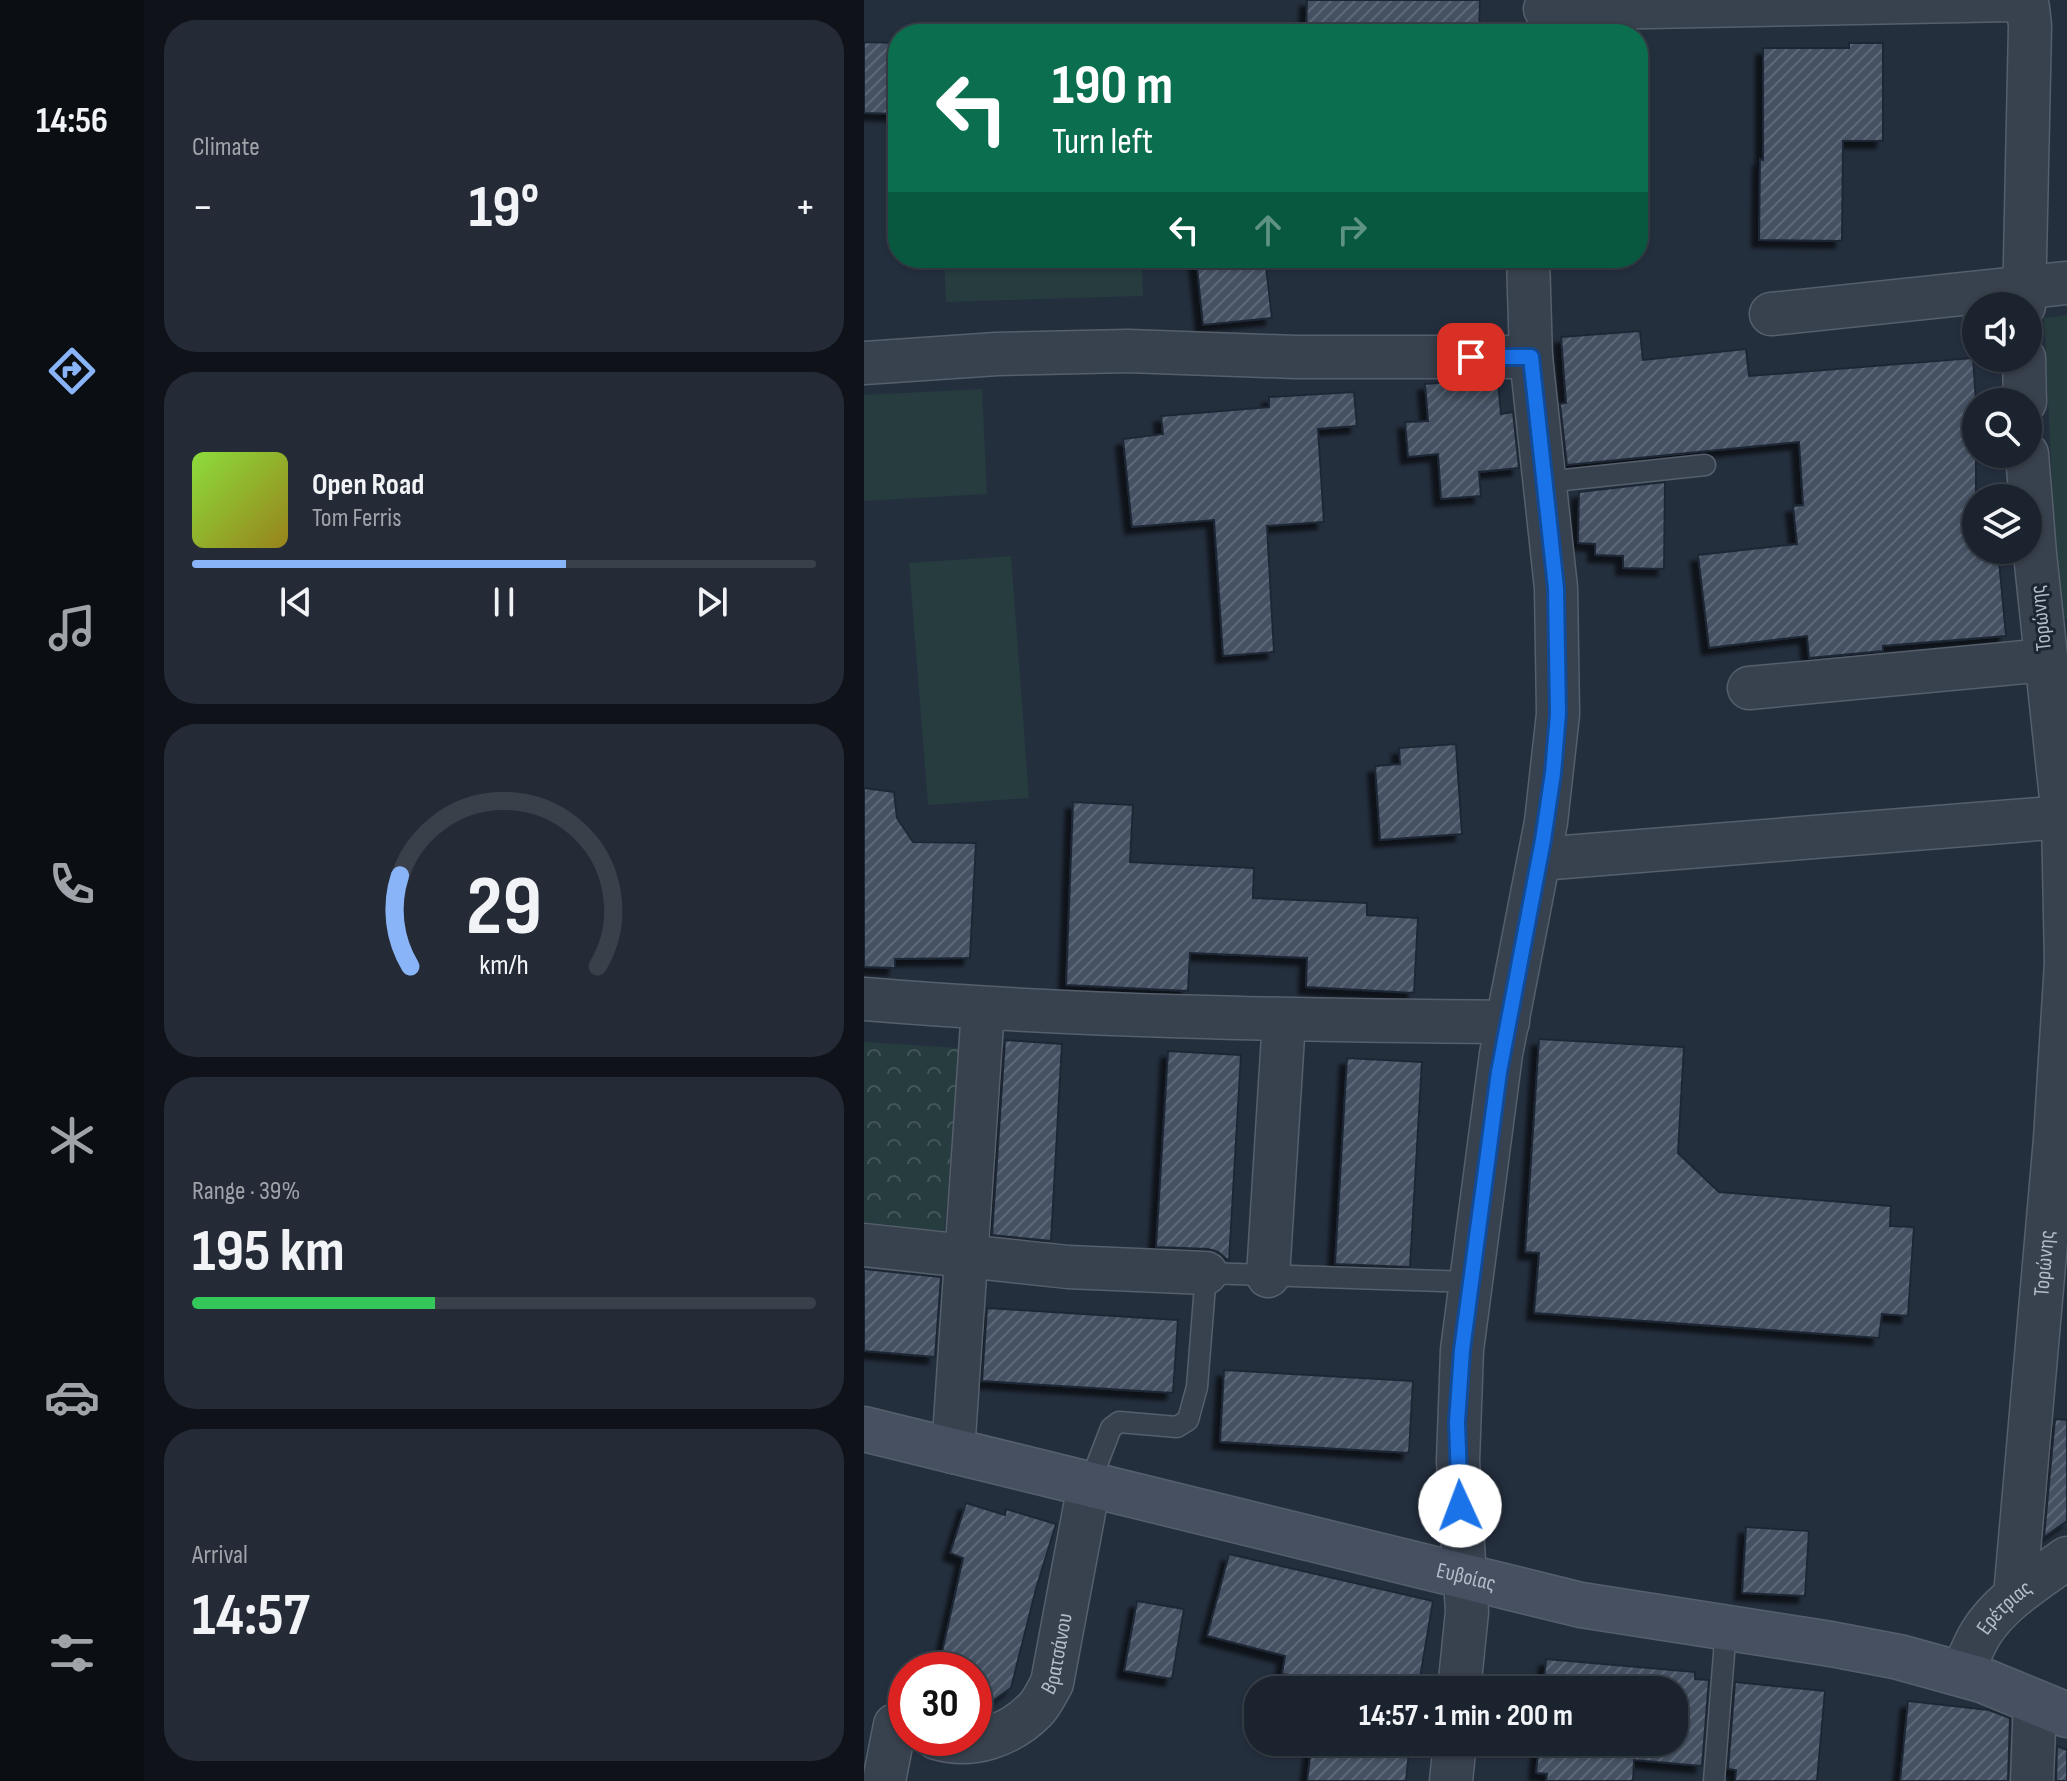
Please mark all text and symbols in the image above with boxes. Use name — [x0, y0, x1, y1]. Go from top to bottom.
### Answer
text: 190 m — [1052, 53, 1173, 120]
icon: left — [920, 56, 1024, 160]
text: 14:56 — [36, 100, 108, 143]
text: Turn left — [1052, 121, 1153, 164]
text: Climate — [192, 132, 260, 163]
text: 19° — [469, 172, 539, 244]
text: − — [192, 181, 214, 234]
text: + — [794, 181, 816, 234]
icon: left — [1162, 208, 1206, 252]
icon: ahead — [1246, 208, 1290, 252]
icon: right — [1330, 208, 1374, 252]
map controls — [1962, 292, 2042, 564]
button: sound — [1962, 292, 2042, 372]
pin — [1437, 323, 1505, 391]
icon: arrive — [1449, 335, 1493, 379]
icon: directions — [44, 343, 100, 399]
button: search — [1962, 388, 2042, 468]
text: Open Road — [312, 467, 424, 503]
button: layers — [1962, 484, 2042, 564]
text: Tom Ferris — [312, 503, 402, 534]
icon: previous — [274, 580, 318, 624]
icon: pause — [482, 580, 526, 624]
icon: next — [690, 580, 734, 624]
street label: Τορώνης — [2024, 584, 2058, 652]
icon: music — [44, 600, 100, 656]
icon: phone — [44, 856, 100, 912]
text: 29 — [466, 857, 542, 957]
text: km/h — [479, 948, 529, 983]
icon: climate — [44, 1112, 100, 1168]
text: Range · 39% — [192, 1176, 300, 1207]
text: 195 km — [192, 1216, 345, 1288]
street label: Τορώνης — [2028, 1229, 2060, 1297]
icon: car — [44, 1369, 100, 1425]
position arrow — [1418, 1464, 1502, 1548]
text: Arrival — [192, 1540, 248, 1571]
street label: Ευβοίας — [1434, 1557, 1498, 1597]
street label: Ερέτριας — [1971, 1574, 2037, 1640]
text: 14:57 — [192, 1580, 310, 1652]
street label: Βρατσάνου — [1035, 1611, 1078, 1699]
icon: filters — [44, 1625, 100, 1681]
speed limit sign: 30 — [888, 1652, 992, 1756]
text: 14:57 · 1 min · 200 m — [1359, 1698, 1573, 1734]

